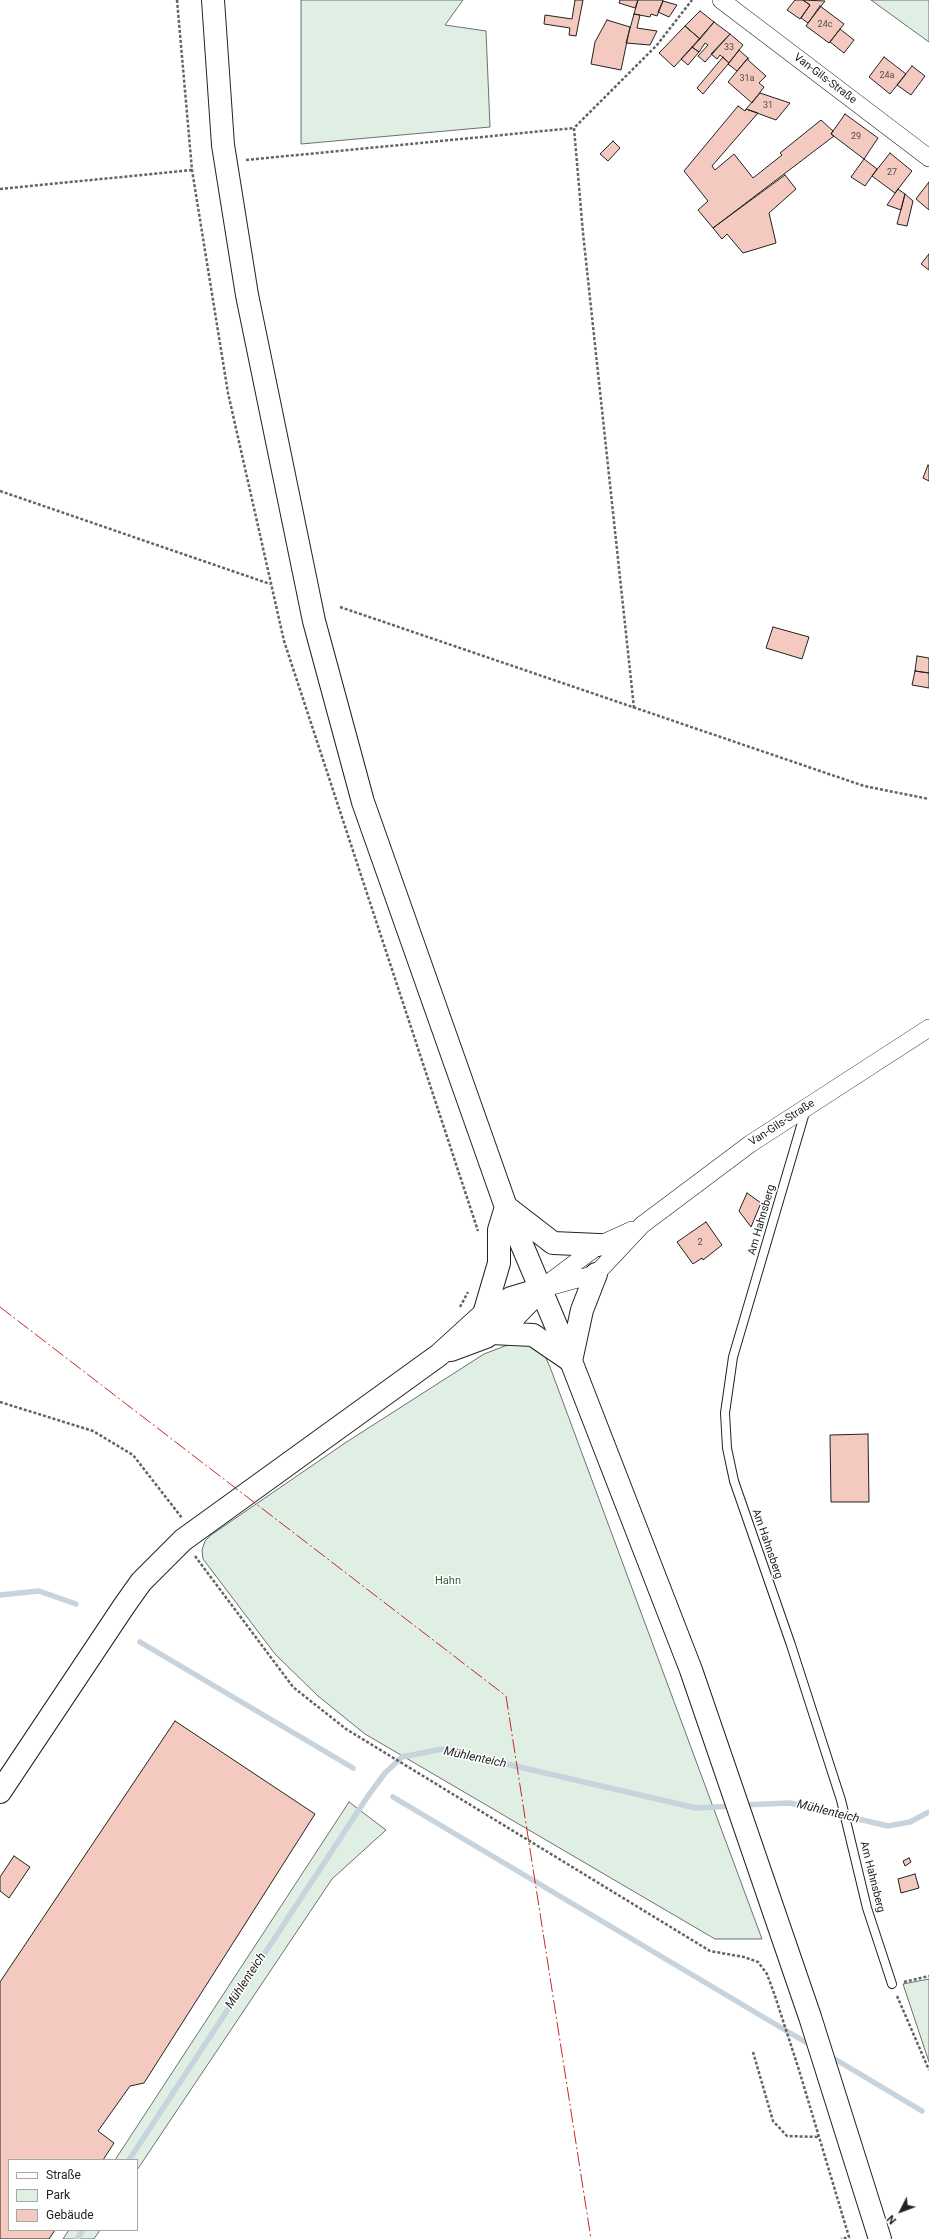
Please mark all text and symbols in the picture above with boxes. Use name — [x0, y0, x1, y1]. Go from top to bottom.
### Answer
house number: 24c — [818, 20, 832, 30]
house number: 33 — [724, 43, 734, 53]
street label: Van-Gils-Straße — [791, 51, 859, 107]
house number: 24a — [879, 71, 895, 81]
house number: 31a — [739, 74, 755, 84]
house number: 31 — [763, 101, 773, 111]
house number: 29 — [851, 132, 861, 142]
house number: 27 — [887, 168, 897, 178]
street label: Van-Gils-Straße — [747, 1097, 817, 1149]
street label: Am Hahnsberg — [746, 1183, 778, 1257]
house number: 2 — [697, 1238, 703, 1248]
street label: Am Hahnsberg — [749, 1507, 785, 1581]
park label: Hahn — [435, 1574, 461, 1588]
water label: Mühlenteich — [442, 1744, 508, 1772]
water label: Mühlenteich — [795, 1797, 861, 1827]
street label: Am Hahnsberg — [857, 1840, 887, 1914]
water label: Mühlenteich — [223, 1950, 269, 2012]
legend — [8, 2159, 138, 2231]
text: Straße — [46, 2168, 81, 2182]
text: Park — [46, 2188, 70, 2202]
north arrow — [881, 2191, 921, 2231]
text: Gebäude — [46, 2208, 94, 2222]
text: N — [884, 2212, 899, 2227]

